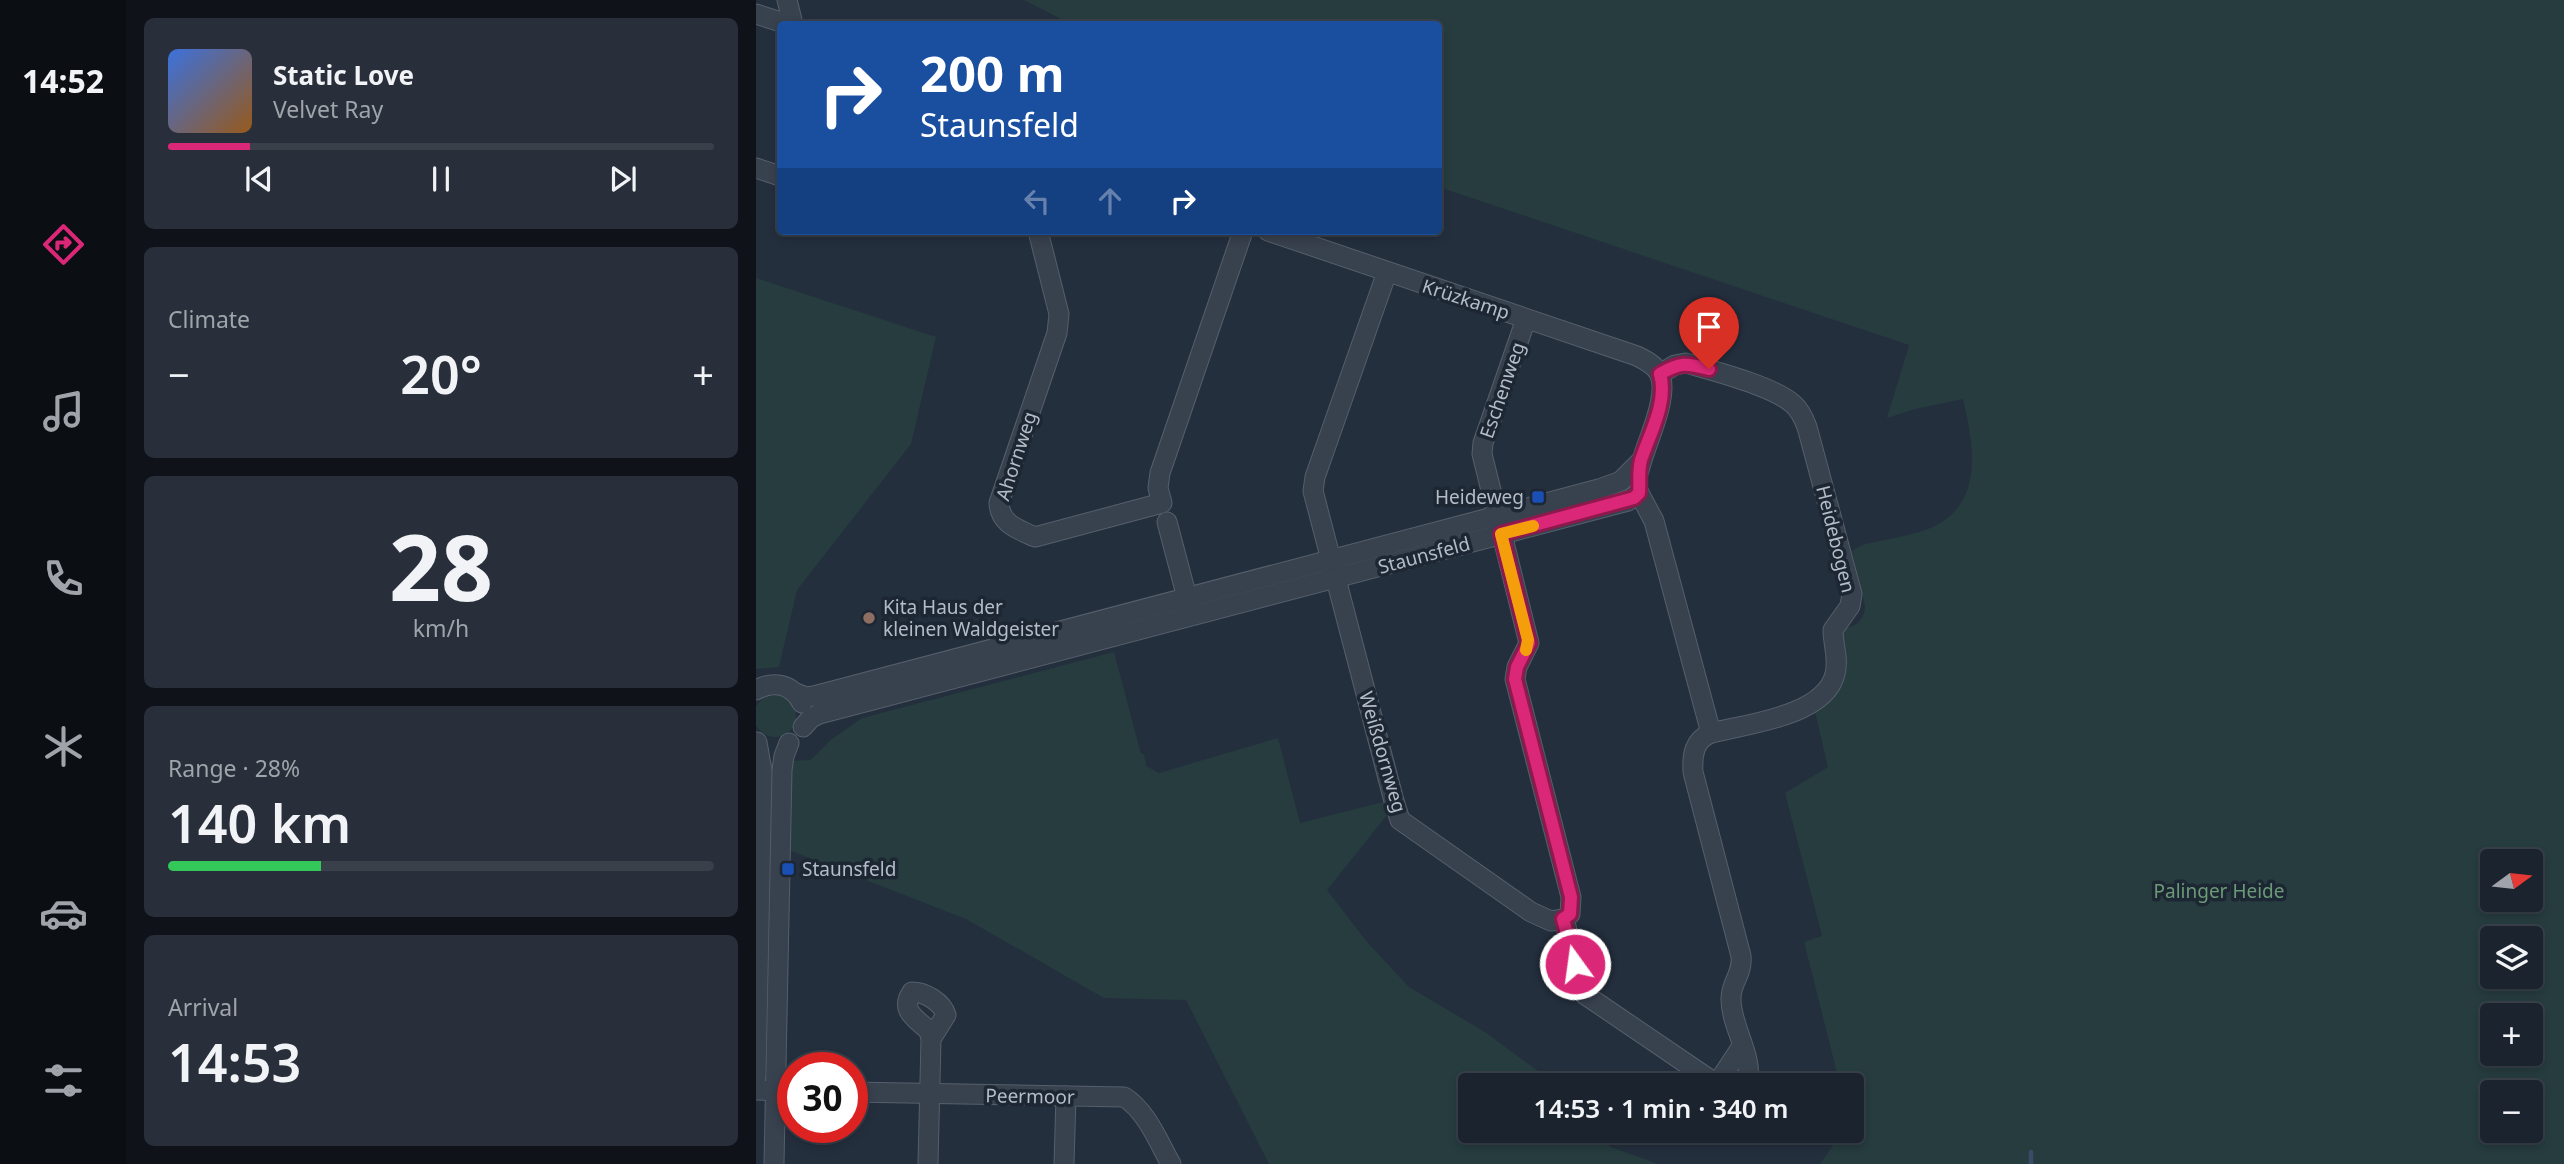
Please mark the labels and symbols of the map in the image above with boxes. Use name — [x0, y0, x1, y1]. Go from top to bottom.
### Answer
street label: Krüzkamp — [1419, 273, 1513, 325]
pin — [1679, 297, 1739, 369]
street label: Eschenweg — [1473, 338, 1531, 442]
street label: Ahornweg — [989, 408, 1043, 504]
street label: Heidebogen — [1810, 483, 1862, 595]
place label: Heideweg — [1435, 484, 1524, 510]
marker: Heideweg — [1530, 489, 1546, 505]
street label: Staunsfeld — [1375, 530, 1473, 580]
place label: Kita Haus der kleinen Waldgeister — [883, 594, 1059, 642]
marker: Kita Haus der kleinen Waldgeister — [861, 610, 877, 626]
street label: Weißdornweg — [1353, 688, 1413, 816]
north arrow — [2480, 849, 2543, 912]
place label: Staunsfeld — [802, 856, 896, 882]
marker: Staunsfeld — [780, 861, 796, 877]
park label: Palinger Heide — [2154, 878, 2285, 904]
position arrow — [1538, 927, 1612, 1001]
speed limit sign: 30 — [777, 1052, 868, 1143]
street label: Peermoor — [985, 1082, 1075, 1110]

